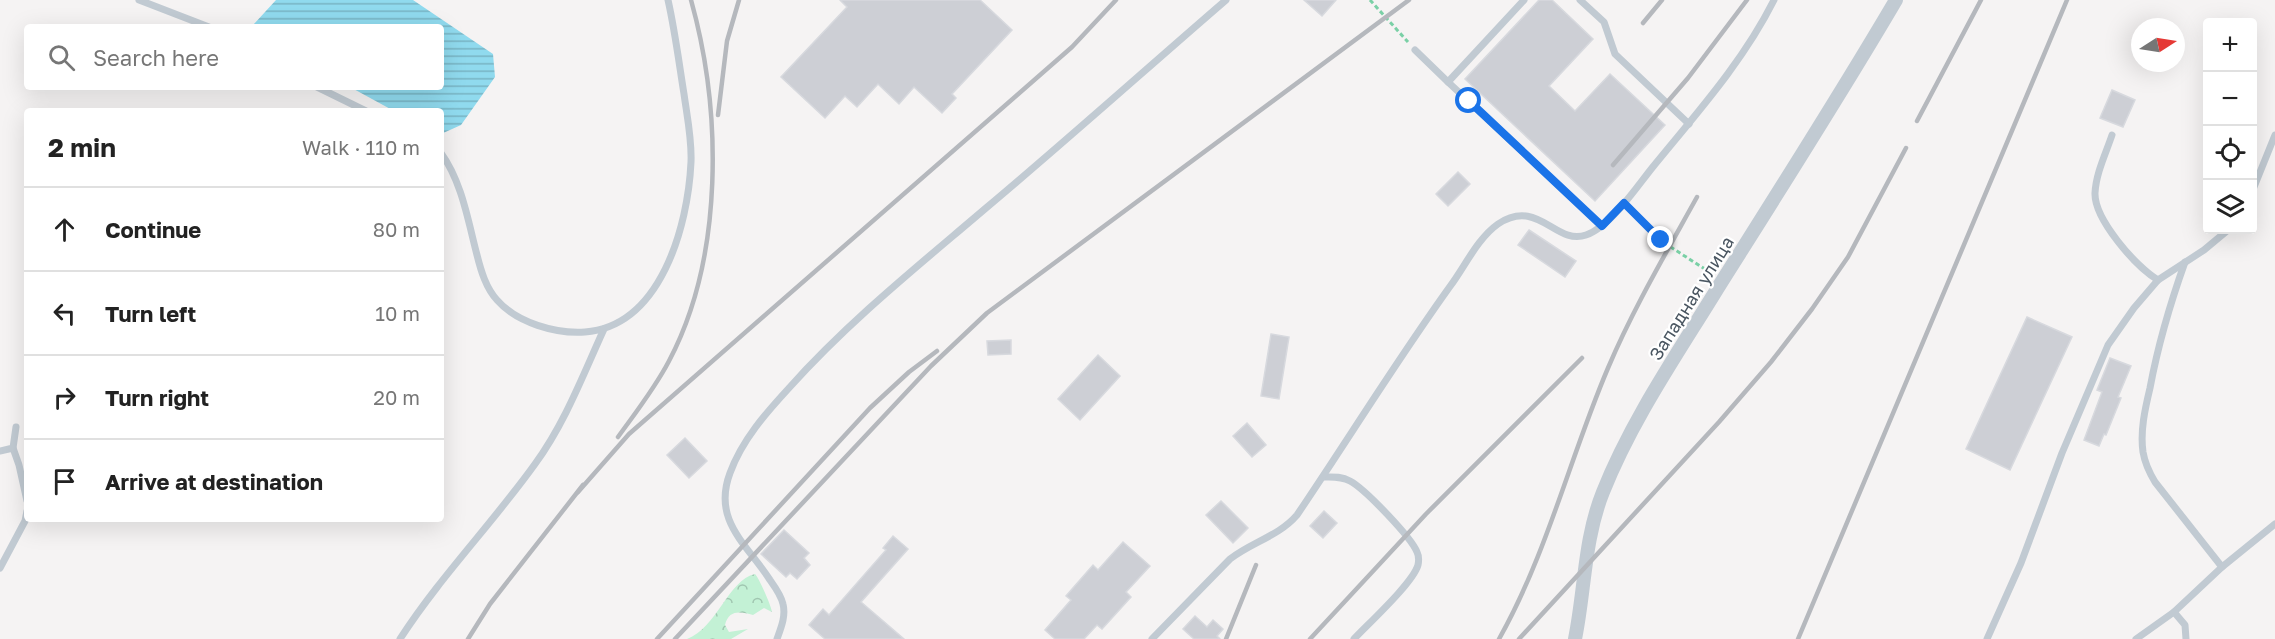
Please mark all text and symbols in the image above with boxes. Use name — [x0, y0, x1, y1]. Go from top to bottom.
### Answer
north arrow — [2131, 18, 2185, 72]
map controls — [2203, 18, 2257, 234]
button: + — [2203, 18, 2257, 72]
search box — [24, 24, 444, 90]
icon: search — [45, 41, 78, 74]
text: Search here — [93, 44, 219, 71]
button: − — [2203, 72, 2257, 126]
route start — [1455, 87, 1481, 113]
button: locate — [2203, 126, 2257, 180]
text: 2 min — [48, 132, 116, 163]
text: Walk · 110 m — [302, 135, 420, 159]
button: layers — [2203, 180, 2257, 234]
icon: ahead — [48, 213, 81, 246]
text: Continue — [105, 216, 201, 243]
text: 80 m — [373, 217, 420, 241]
route end — [1647, 226, 1673, 252]
street label: Западная улица — [1644, 232, 1738, 364]
icon: left — [48, 297, 81, 330]
text: Turn left — [105, 300, 196, 327]
text: 10 m — [375, 301, 420, 325]
icon: right — [48, 381, 81, 414]
text: Turn right — [105, 384, 209, 411]
text: 20 m — [373, 385, 420, 409]
icon: arrive — [48, 465, 81, 498]
text: Arrive at destination — [105, 468, 323, 495]

